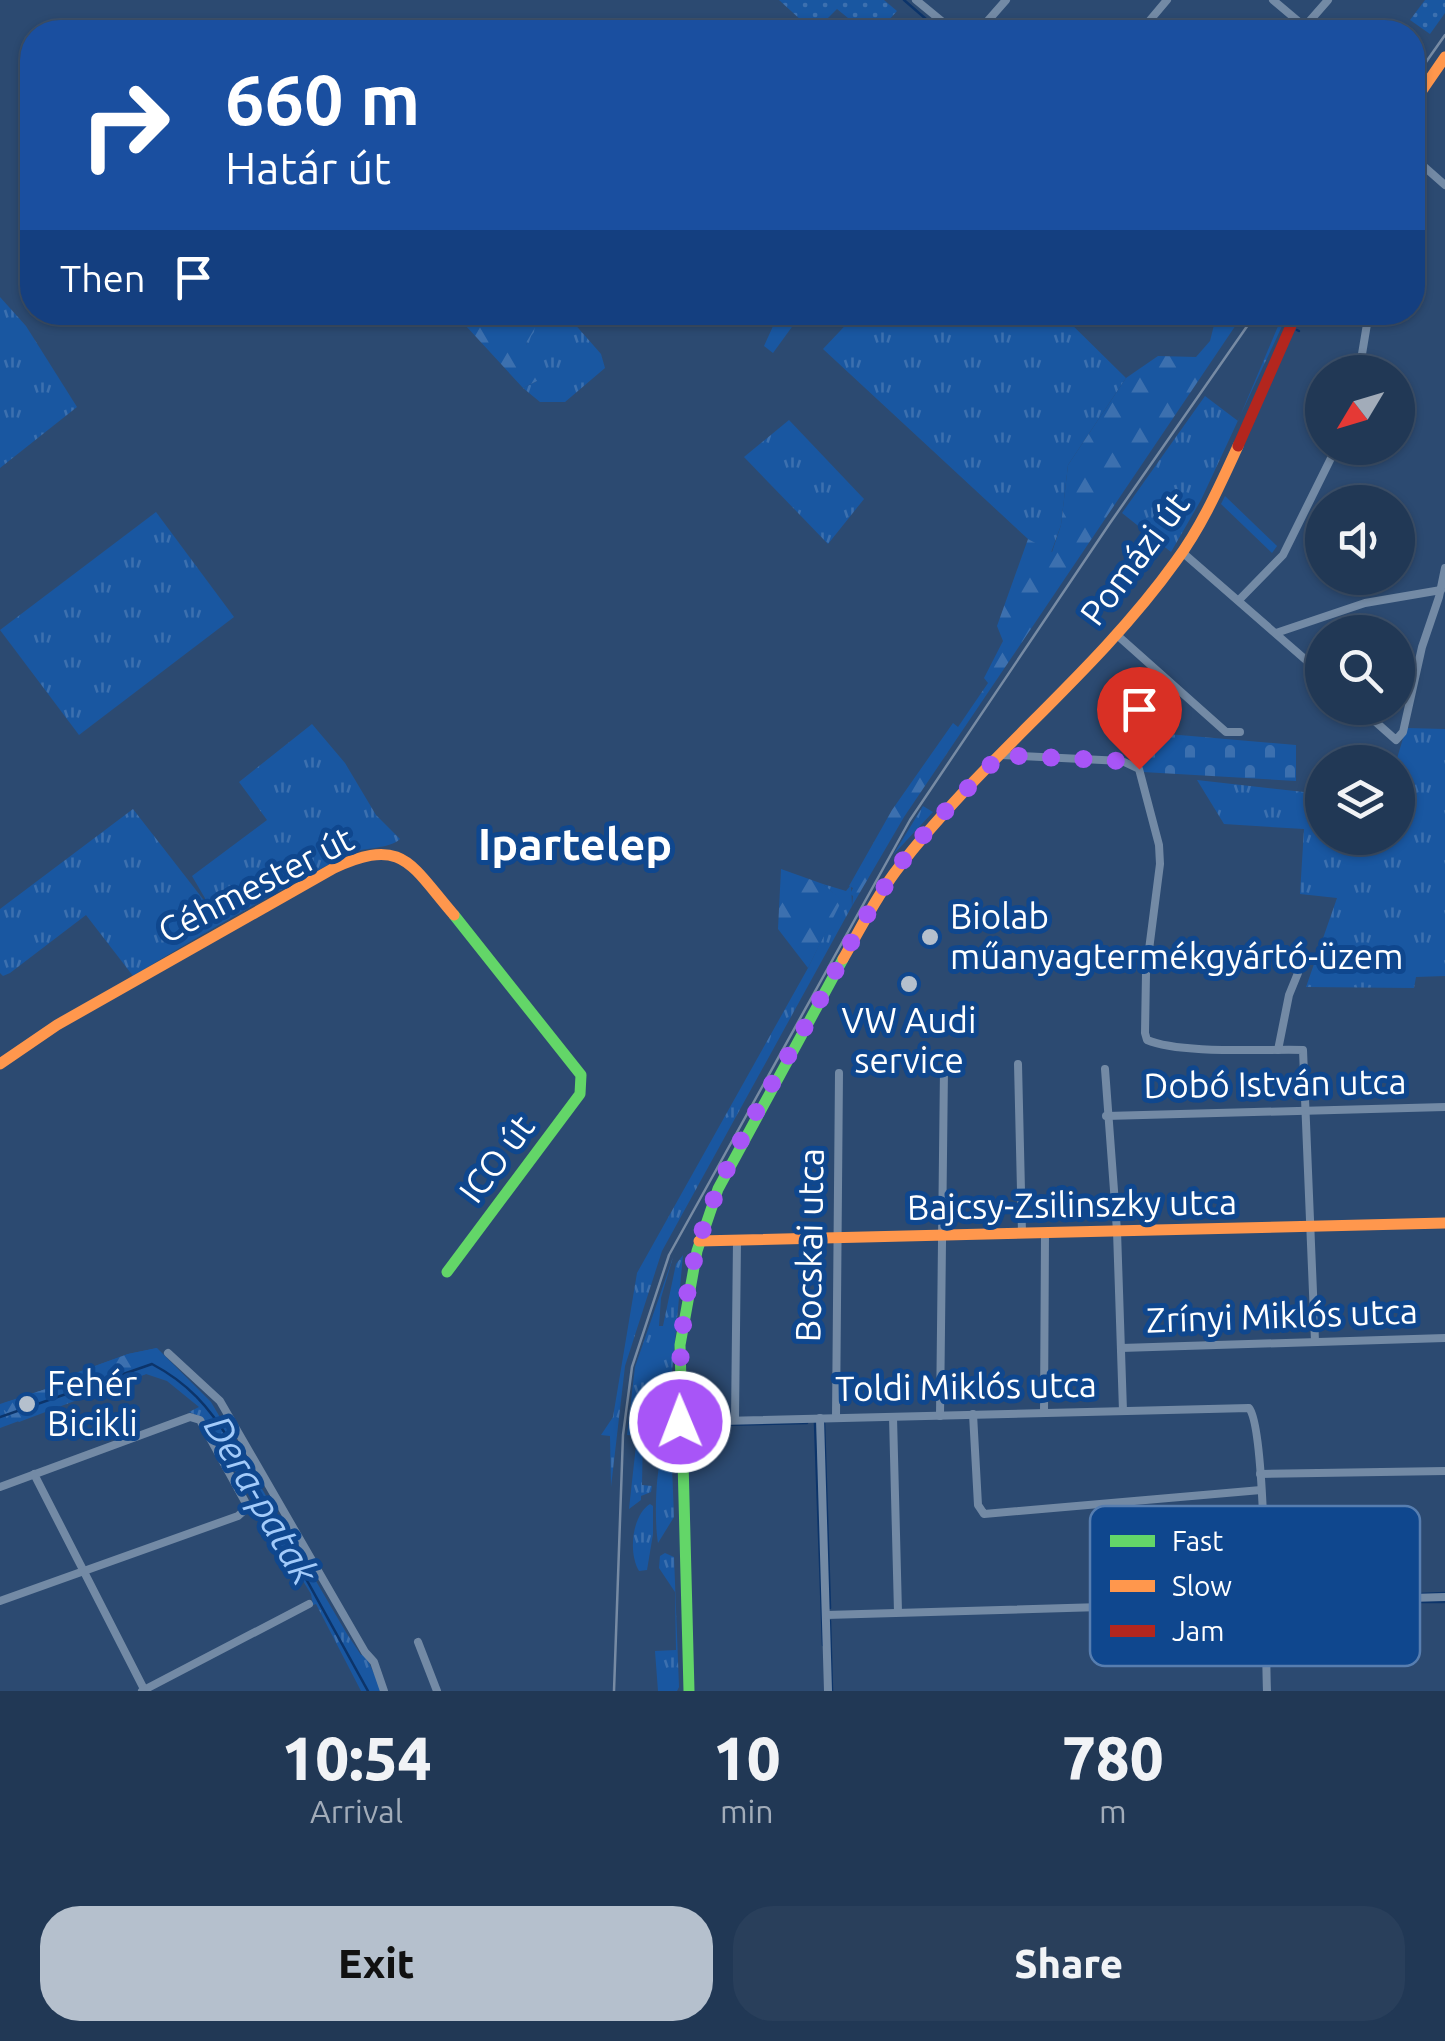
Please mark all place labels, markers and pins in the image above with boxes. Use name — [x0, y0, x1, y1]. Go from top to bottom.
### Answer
pin — [1097, 667, 1182, 770]
place label: Biolab műanyagtermékgyártó-üzem — [950, 896, 1403, 976]
marker: Biolab műanyagtermékgyártó-üzem — [919, 926, 941, 948]
marker: VW Audi service — [898, 973, 920, 995]
place label: VW Audi service — [841, 1000, 977, 1080]
place label: Fehér Bicikli — [47, 1363, 138, 1443]
marker: Fehér Bicikli — [16, 1393, 38, 1415]

